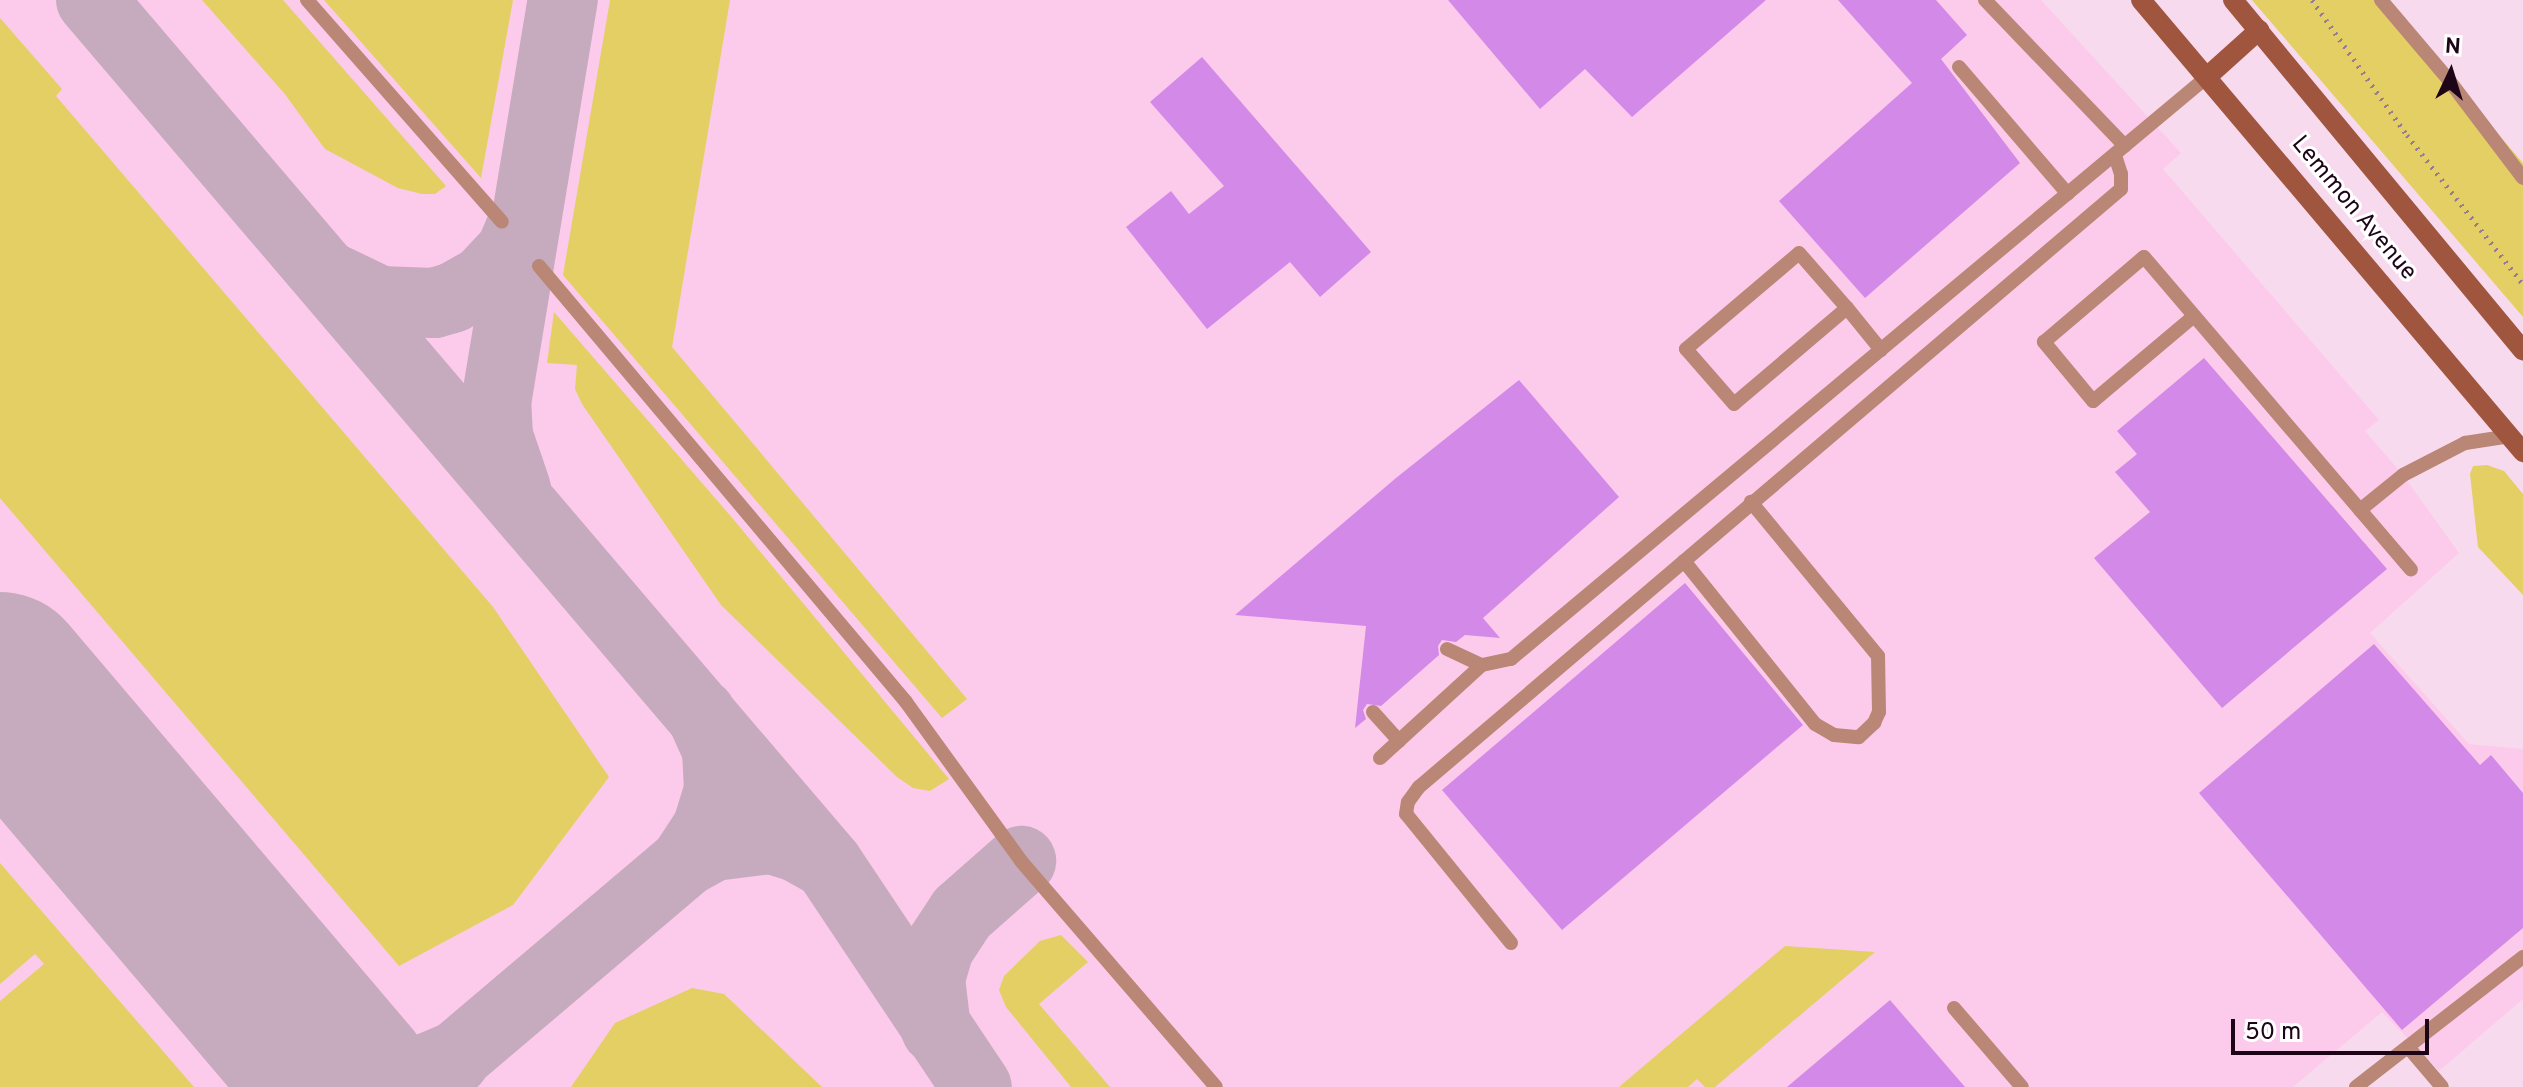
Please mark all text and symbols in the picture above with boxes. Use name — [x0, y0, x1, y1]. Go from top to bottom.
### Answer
north arrow — [2411, 32, 2491, 112]
text: N — [2444, 34, 2462, 62]
street label: Lemmon Avenue — [2284, 131, 2422, 287]
scale bar — [2235, 1003, 2433, 1053]
text: 50 m — [2245, 1018, 2301, 1048]

